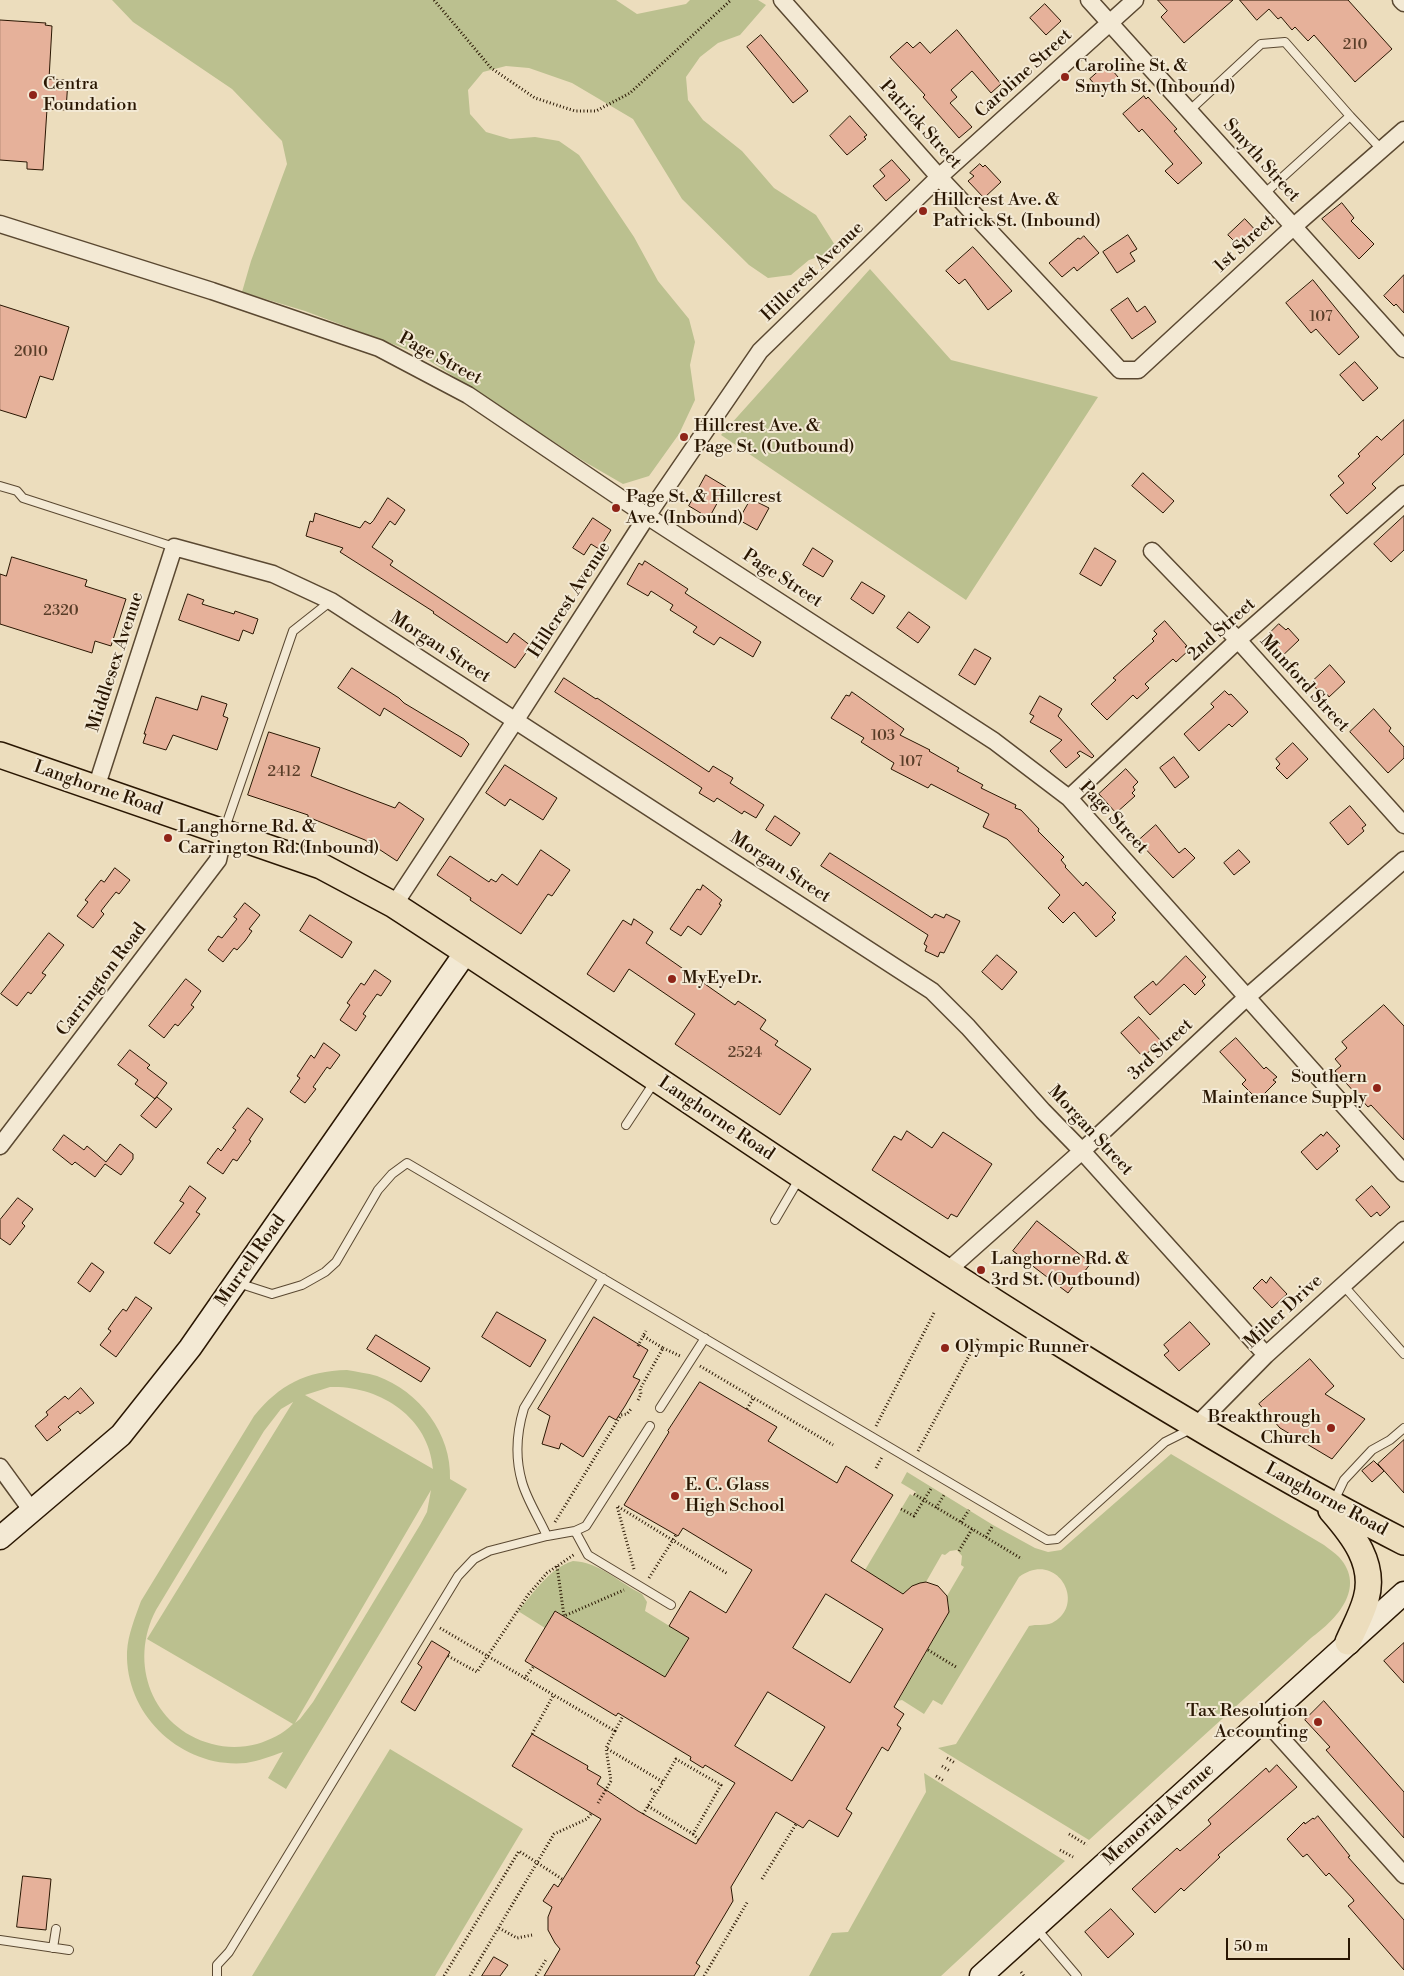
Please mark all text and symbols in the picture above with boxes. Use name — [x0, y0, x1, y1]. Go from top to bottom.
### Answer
street label: Caroline Street — [971, 25, 1077, 123]
house number: 210 — [1343, 36, 1367, 54]
place label: Caroline St. & Smyth St. (Inbound) — [1075, 56, 1235, 98]
marker: Caroline St. & Smyth St. (Inbound) — [1059, 71, 1071, 83]
place label: Centra Foundation — [43, 74, 137, 116]
street label: Patrick Street — [874, 76, 966, 174]
marker: Centra Foundation — [27, 89, 39, 101]
street label: Smyth Street — [1218, 115, 1304, 207]
place label: Hillcrest Ave. & Patrick St. (Inbound) — [933, 190, 1101, 232]
marker: Hillcrest Ave. & Patrick St. (Inbound) — [917, 205, 929, 217]
street label: 1st Street — [1210, 211, 1280, 277]
street label: Hillcrest Avenue — [757, 218, 869, 326]
house number: 107 — [1309, 308, 1333, 326]
street label: Page Street — [395, 328, 485, 390]
house number: 2010 — [14, 343, 48, 361]
place label: Hillcrest Ave. & Page St. (Outbound) — [694, 416, 855, 458]
marker: Hillcrest Ave. & Page St. (Outbound) — [678, 431, 690, 443]
place label: Page St. & Hillcrest Ave. (Inbound) — [626, 487, 782, 530]
marker: Page St. & Hillcrest Ave. (Inbound) — [610, 502, 622, 514]
street label: Hillcrest Avenue — [524, 538, 616, 662]
street label: Page Street — [738, 545, 826, 613]
street label: Middlesex Avenue — [83, 589, 149, 735]
street label: 2nd Street — [1184, 594, 1260, 666]
house number: 2320 — [43, 602, 79, 620]
street label: Morgan Street — [386, 608, 494, 688]
street label: Munford Street — [1255, 631, 1353, 737]
house number: 103 — [871, 727, 895, 745]
house number: 107 — [899, 753, 923, 771]
street label: Langhorne Road — [31, 757, 165, 821]
house number: 2412 — [268, 763, 300, 781]
street label: Page Street — [1074, 777, 1152, 859]
place label: Langhorne Rd. & Carrington Rd.(Inbound) — [178, 817, 379, 860]
street label: Morgan Street — [726, 828, 834, 908]
marker: Langhorne Rd. & Carrington Rd.(Inbound) — [162, 832, 174, 844]
street label: Carrington Road — [52, 919, 152, 1041]
place label: MyEyeDr. — [682, 968, 762, 990]
marker: MyEyeDr. — [666, 973, 678, 985]
street label: 3rd Street — [1124, 1015, 1198, 1085]
house number: 2524 — [728, 1044, 762, 1062]
place label: Southern Maintenance Supply — [1202, 1067, 1367, 1110]
street label: Langhorne Road — [654, 1072, 778, 1166]
street label: Morgan Street — [1043, 1081, 1137, 1181]
marker: Southern Maintenance Supply — [1371, 1082, 1383, 1094]
street label: Murrell Road — [211, 1211, 291, 1311]
place label: Langhorne Rd. & 3rd St. (Outbound) — [991, 1249, 1141, 1292]
marker: Langhorne Rd. & 3rd St. (Outbound) — [975, 1264, 987, 1276]
street label: Miller Drive — [1240, 1270, 1328, 1354]
place label: Olympic Runner — [955, 1337, 1089, 1359]
marker: Olympic Runner — [939, 1342, 951, 1354]
place label: Breakthrough Church — [1208, 1407, 1321, 1450]
marker: Breakthrough Church — [1325, 1422, 1337, 1434]
street label: Langhorne Road — [1261, 1459, 1391, 1541]
place label: E. C. Glass High School — [685, 1475, 785, 1518]
marker: E. C. Glass High School — [669, 1490, 681, 1502]
place label: Tax Resolution Accounting — [1186, 1701, 1308, 1744]
marker: Tax Resolution Accounting — [1312, 1716, 1324, 1728]
street label: Memorial Avenue — [1099, 1759, 1219, 1871]
scale bar — [1229, 1928, 1353, 1960]
text: 50 m — [1234, 1937, 1268, 1956]

